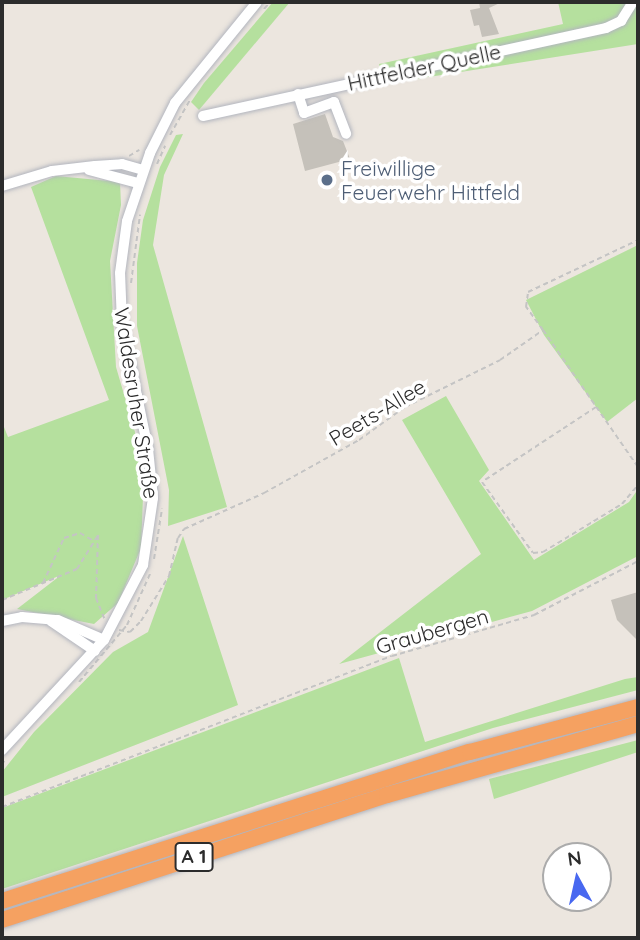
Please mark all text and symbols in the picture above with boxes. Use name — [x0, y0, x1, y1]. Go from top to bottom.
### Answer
street label: Hittfelder Quelle — [345, 38, 503, 96]
place label: Freiwillige Feuerwehr Hittfeld — [341, 155, 520, 205]
marker: Freiwillige Feuerwehr Hittfeld — [319, 172, 335, 188]
street label: Waldesruher Straße — [109, 305, 165, 501]
street label: Peets-Allee — [324, 373, 430, 451]
street label: Graubergen — [373, 603, 491, 659]
road number: A 1 — [173, 842, 215, 872]
north arrow — [542, 842, 612, 912]
text: N — [566, 845, 583, 871]

